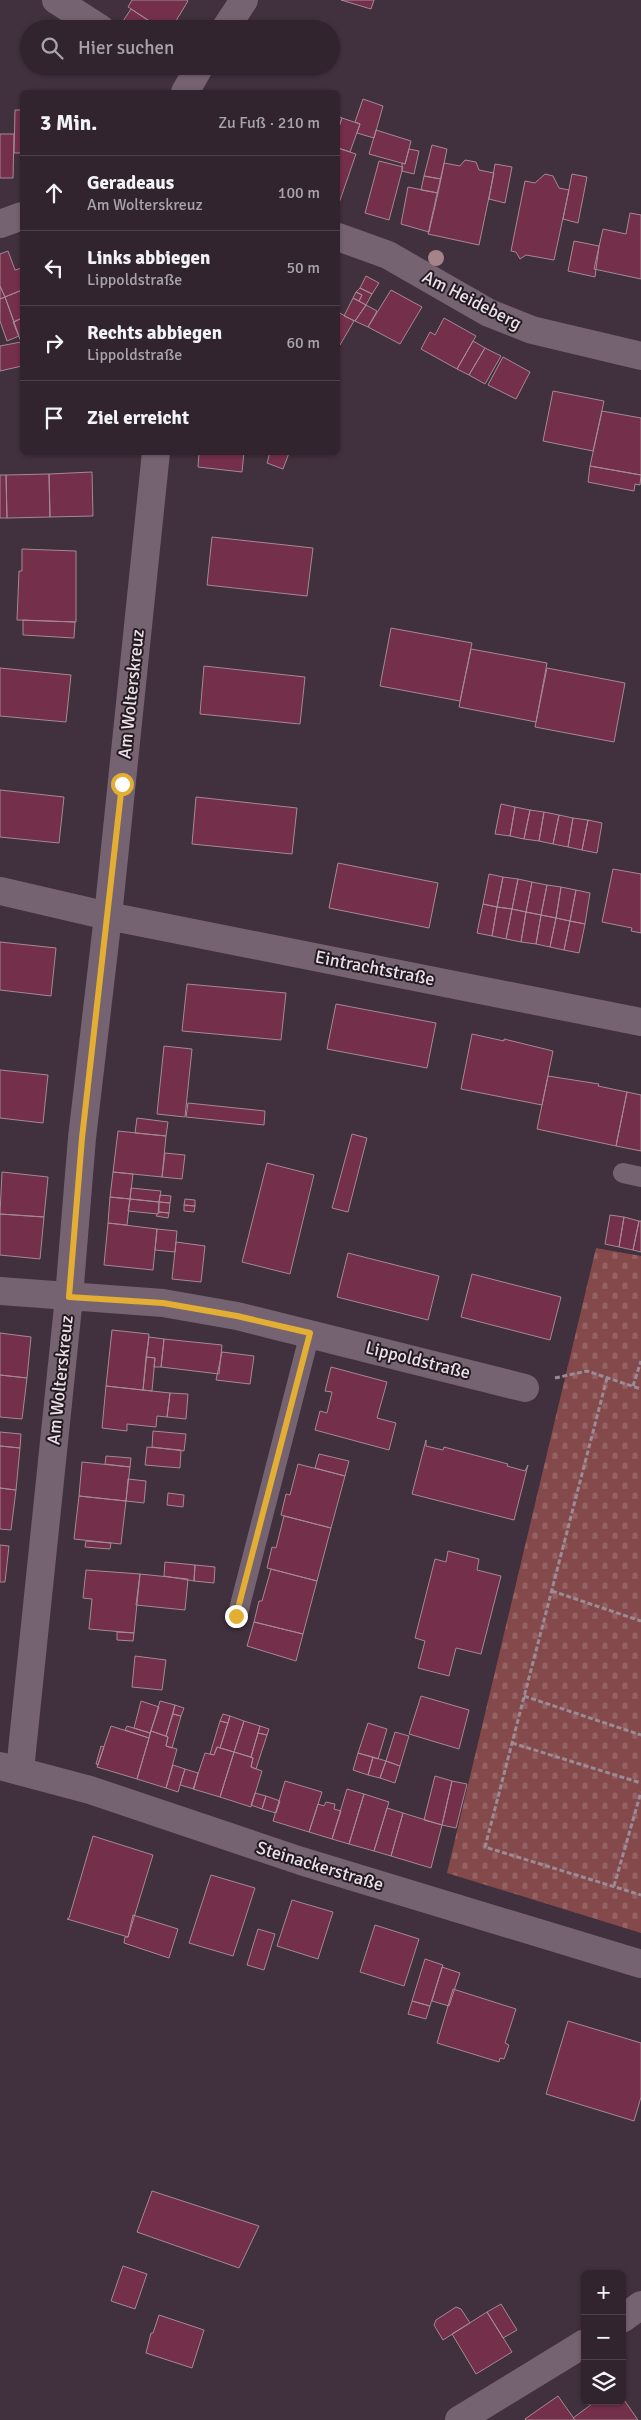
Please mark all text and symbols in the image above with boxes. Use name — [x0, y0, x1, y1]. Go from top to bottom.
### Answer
search box — [20, 20, 340, 75]
icon: search — [38, 34, 66, 62]
text: Hier suchen — [78, 36, 174, 60]
text: 3 Min. — [40, 110, 97, 136]
text: Zu Fuß · 210 m — [218, 113, 320, 133]
text: Geradeaus — [87, 171, 174, 195]
icon: ahead — [40, 179, 68, 207]
text: 100 m — [278, 183, 320, 203]
text: Am Wolterskreuz — [87, 195, 203, 215]
text: Links abbiegen — [87, 246, 210, 270]
icon: left — [40, 254, 68, 282]
text: 50 m — [286, 258, 320, 278]
street label: Am Heideberg — [419, 266, 525, 334]
text: Lippoldstraße — [87, 270, 182, 290]
text: Rechts abbiegen — [87, 321, 222, 345]
icon: right — [40, 329, 68, 357]
text: 60 m — [286, 333, 320, 353]
text: Lippoldstraße — [87, 345, 182, 365]
icon: arrive — [40, 404, 68, 432]
text: Ziel erreicht — [87, 406, 189, 430]
street label: Am Wolterskreuz — [113, 628, 149, 760]
route start — [111, 773, 134, 796]
street label: Eintrachtstraße — [313, 946, 437, 990]
street label: Am Wolterskreuz — [42, 1314, 78, 1446]
street label: Lippoldstraße — [363, 1336, 473, 1384]
route end — [225, 1605, 248, 1628]
street label: Steinackerstraße — [254, 1836, 386, 1896]
map controls — [581, 2270, 626, 2405]
button: + — [581, 2270, 626, 2315]
button: − — [581, 2315, 626, 2360]
button: layers — [581, 2360, 626, 2405]

